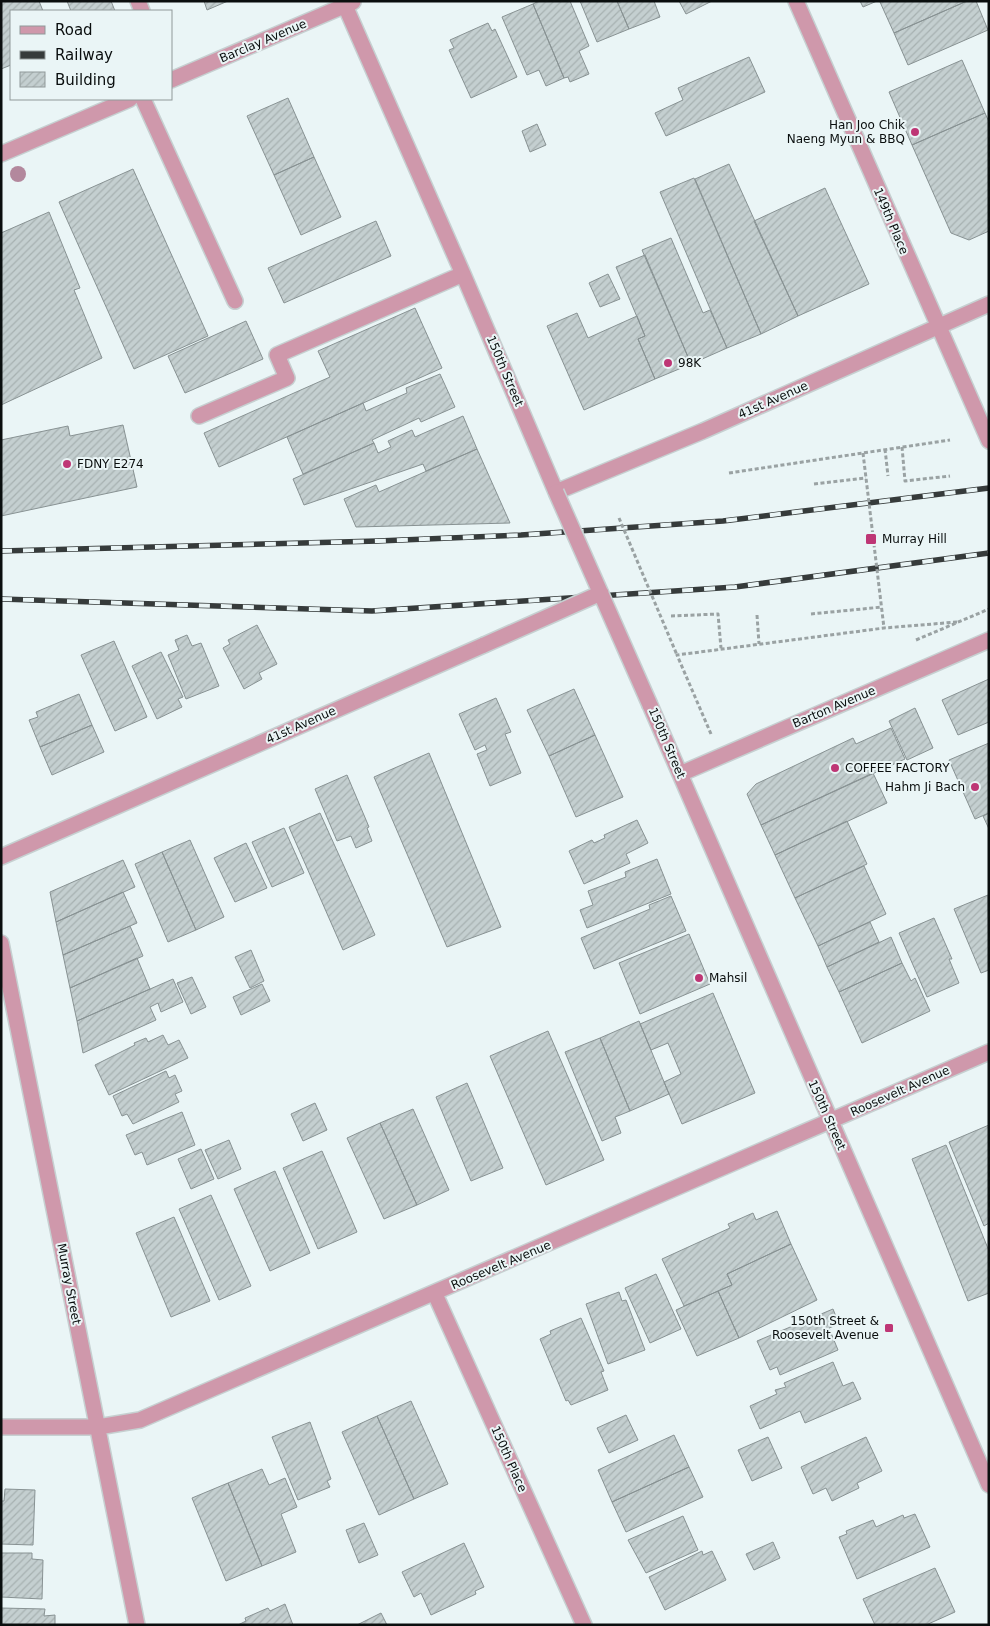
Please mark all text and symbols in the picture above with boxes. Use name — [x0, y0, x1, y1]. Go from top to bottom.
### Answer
legend — [10, 10, 172, 100]
street label: Barclay Avenue — [217, 16, 309, 66]
text: Road — [55, 21, 93, 39]
text: Railway — [55, 46, 113, 64]
text: Building — [55, 71, 116, 89]
place label: Han Joo Chik Naeng Myun & BBQ — [787, 118, 905, 146]
marker: Han Joo Chik Naeng Myun & BBQ — [909, 126, 921, 138]
street label: 149th Place — [871, 186, 911, 256]
street label: 150th Street — [484, 334, 526, 409]
place label: 98K — [678, 356, 702, 370]
marker: 98K — [662, 357, 674, 369]
street label: 41st Avenue — [736, 378, 810, 422]
place label: FDNY E274 — [77, 457, 144, 471]
marker: FDNY E274 — [61, 458, 73, 470]
marker: Murray Hill — [864, 532, 878, 546]
place label: Murray Hill — [882, 532, 947, 546]
street label: Barton Avenue — [790, 683, 878, 731]
street label: 41st Avenue — [264, 703, 338, 747]
street label: 150th Street — [646, 706, 688, 781]
place label: COFFEE FACTORY — [845, 761, 950, 775]
marker: COFFEE FACTORY — [829, 762, 841, 774]
place label: Hahm Ji Bach — [885, 780, 965, 794]
marker: Hahm Ji Bach — [969, 781, 981, 793]
place label: Mahsil — [709, 971, 747, 985]
marker: Mahsil — [693, 972, 705, 984]
street label: Roosevelt Avenue — [848, 1063, 952, 1119]
street label: 150th Street — [805, 1078, 849, 1153]
street label: Roosevelt Avenue — [449, 1238, 553, 1292]
street label: Murray Street — [54, 1242, 84, 1326]
place label: 150th Street & Roosevelt Avenue — [772, 1314, 879, 1342]
marker: 150th Street & Roosevelt Avenue — [883, 1322, 895, 1334]
street label: 150th Place — [488, 1424, 530, 1494]

